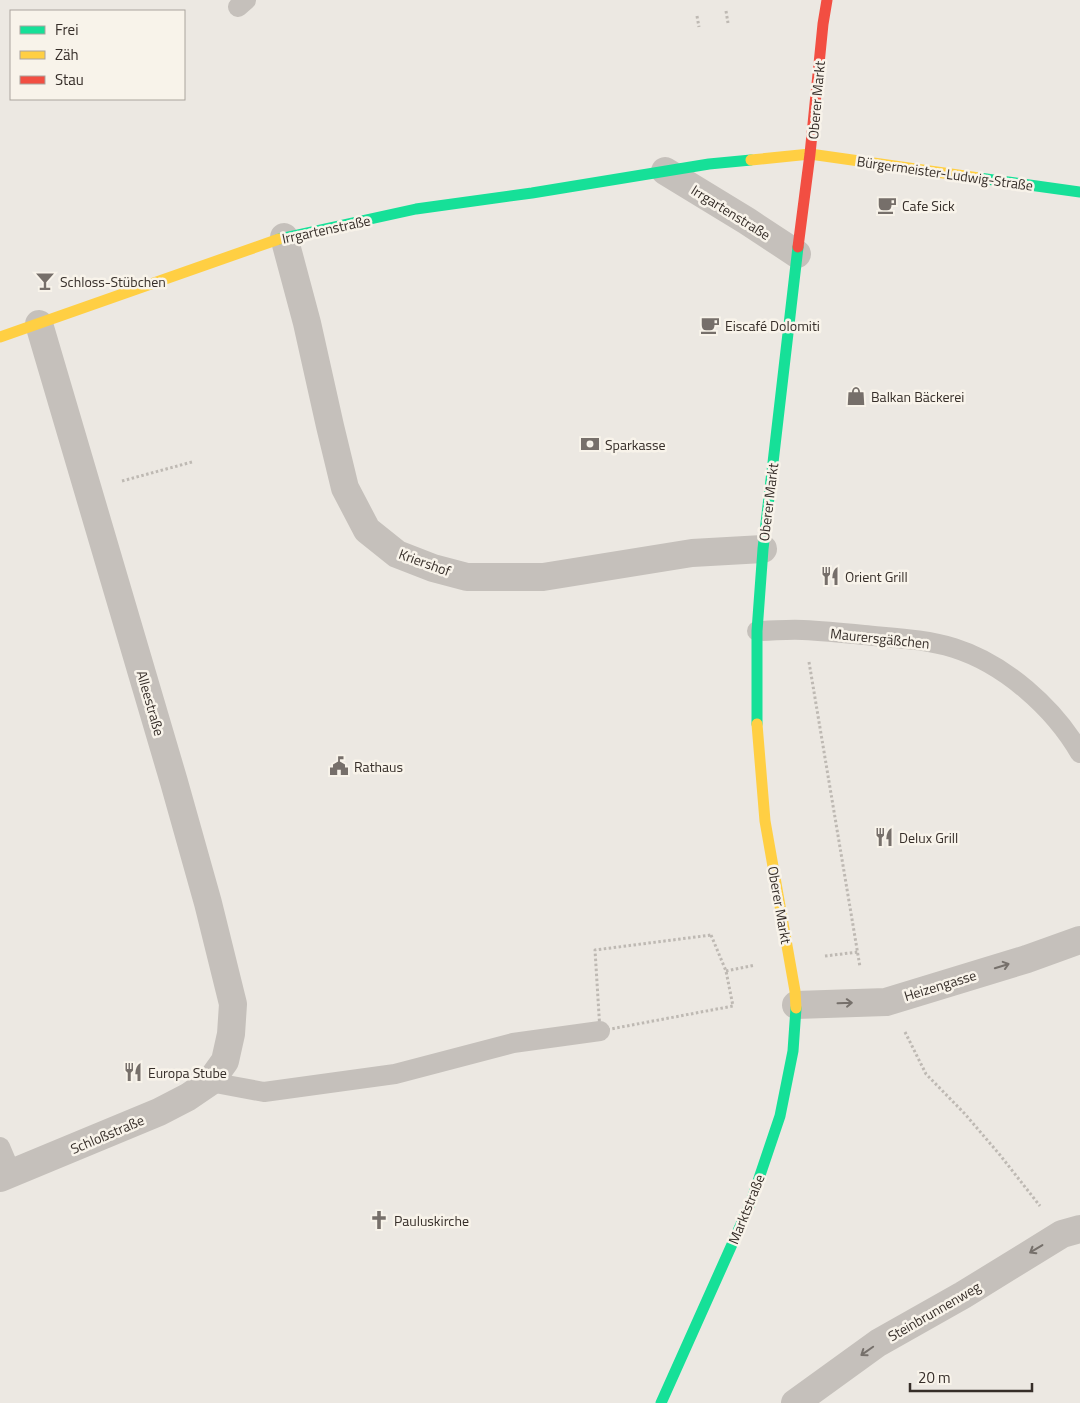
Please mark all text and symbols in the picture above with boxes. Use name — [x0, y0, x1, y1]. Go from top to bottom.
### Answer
legend — [10, 10, 185, 100]
text: Frei — [55, 18, 78, 41]
text: Zäh — [55, 43, 79, 66]
street label: Oberer Markt — [802, 60, 830, 140]
text: Stau — [55, 68, 84, 91]
street label: Bürgermeister-Ludwig-Straße — [855, 150, 1035, 196]
street label: Irrgartenstraße — [687, 179, 775, 245]
cafe icon: Cafe Sick — [876, 194, 898, 216]
place label: Cafe Sick — [902, 195, 955, 216]
street label: Irrgartenstraße — [280, 209, 372, 249]
bar icon: Schloss-Stübchen — [34, 270, 56, 292]
place label: Schloss-Stübchen — [60, 271, 166, 292]
cafe icon: Eiscafé Dolomiti — [699, 314, 721, 336]
place label: Eiscafé Dolomiti — [725, 315, 820, 336]
shop icon: Balkan Bäckerei — [845, 385, 867, 407]
place label: Balkan Bäckerei — [871, 386, 964, 407]
bank icon: Sparkasse — [579, 433, 601, 455]
place label: Sparkasse — [605, 434, 666, 455]
street label: Oberer Markt — [753, 462, 783, 542]
street label: Kriershof — [396, 543, 454, 581]
restaurant icon: Orient Grill — [819, 565, 841, 587]
place label: Orient Grill — [845, 566, 908, 587]
street label: Maurersgäßchen — [829, 622, 931, 654]
street label: Alleestraße — [132, 668, 170, 738]
public building icon: Rathaus — [328, 755, 350, 777]
place label: Rathaus — [354, 756, 403, 777]
restaurant icon: Delux Grill — [873, 826, 895, 848]
place label: Delux Grill — [899, 827, 958, 848]
street label: Oberer Markt — [763, 864, 797, 946]
one-way arrow — [993, 961, 1009, 971]
street label: Heizengasse — [901, 964, 979, 1006]
one-way arrow — [836, 998, 852, 1008]
restaurant icon: Europa Stube — [122, 1061, 144, 1083]
place label: Europa Stube — [148, 1062, 227, 1083]
street label: Schloßstraße — [67, 1109, 147, 1159]
street label: Marktstraße — [722, 1171, 770, 1247]
church icon: Pauluskirche — [368, 1209, 390, 1231]
place label: Pauluskirche — [394, 1210, 469, 1231]
one-way arrow — [1029, 1244, 1043, 1255]
street label: Steinbrunnenweg — [884, 1276, 984, 1346]
one-way arrow — [860, 1346, 874, 1356]
scale bar — [910, 1360, 1032, 1392]
text: 20 m — [918, 1366, 951, 1389]

